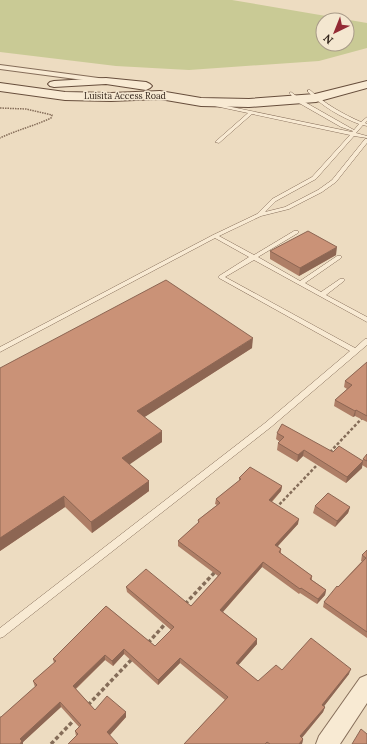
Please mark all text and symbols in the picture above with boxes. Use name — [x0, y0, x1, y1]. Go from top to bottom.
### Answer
north arrow — [315, 12, 355, 52]
text: N — [320, 31, 336, 47]
street label: Luisita Access Road — [84, 90, 167, 101]

